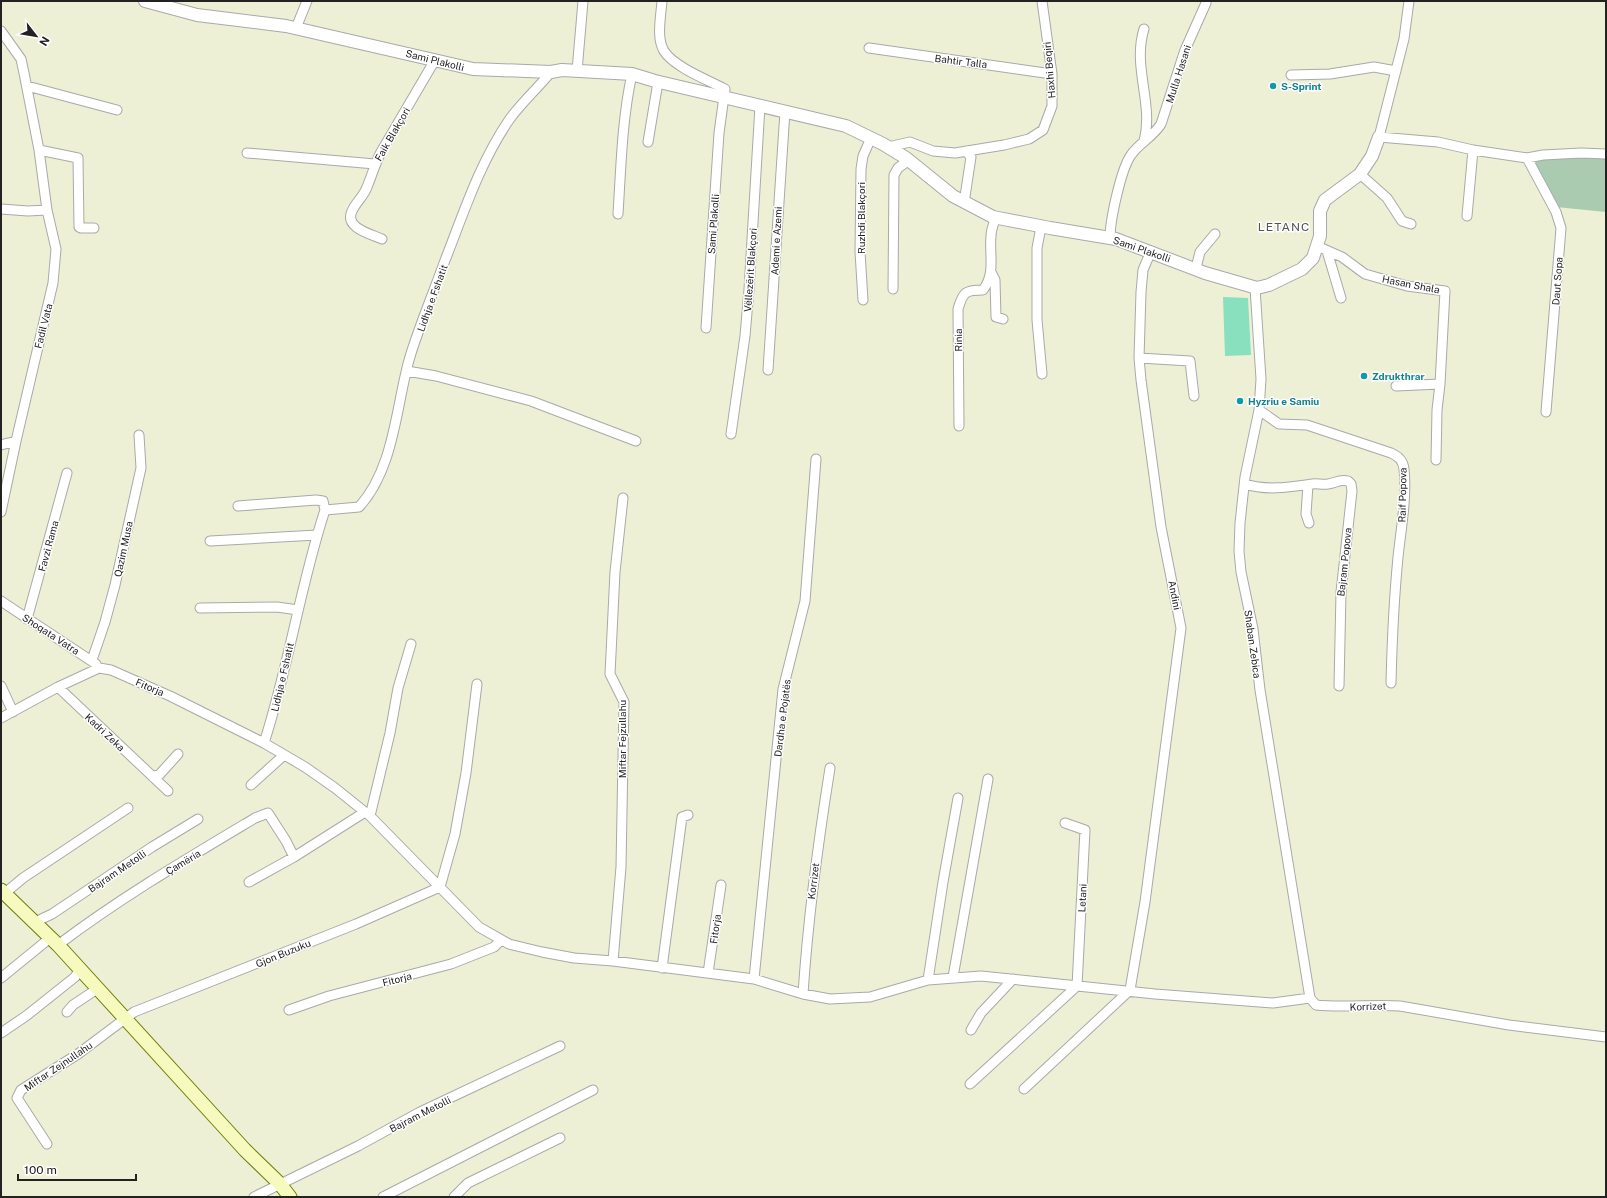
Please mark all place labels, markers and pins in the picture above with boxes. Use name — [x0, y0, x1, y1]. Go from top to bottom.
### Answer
place label: S-Sprint — [1281, 80, 1321, 92]
marker: S-Sprint — [1268, 81, 1278, 91]
place label: Zdrukthrar — [1372, 370, 1425, 382]
marker: Zdrukthrar — [1359, 371, 1369, 381]
place label: Hyzriu e Samiu — [1248, 395, 1319, 407]
marker: Hyzriu e Samiu — [1235, 396, 1245, 406]

